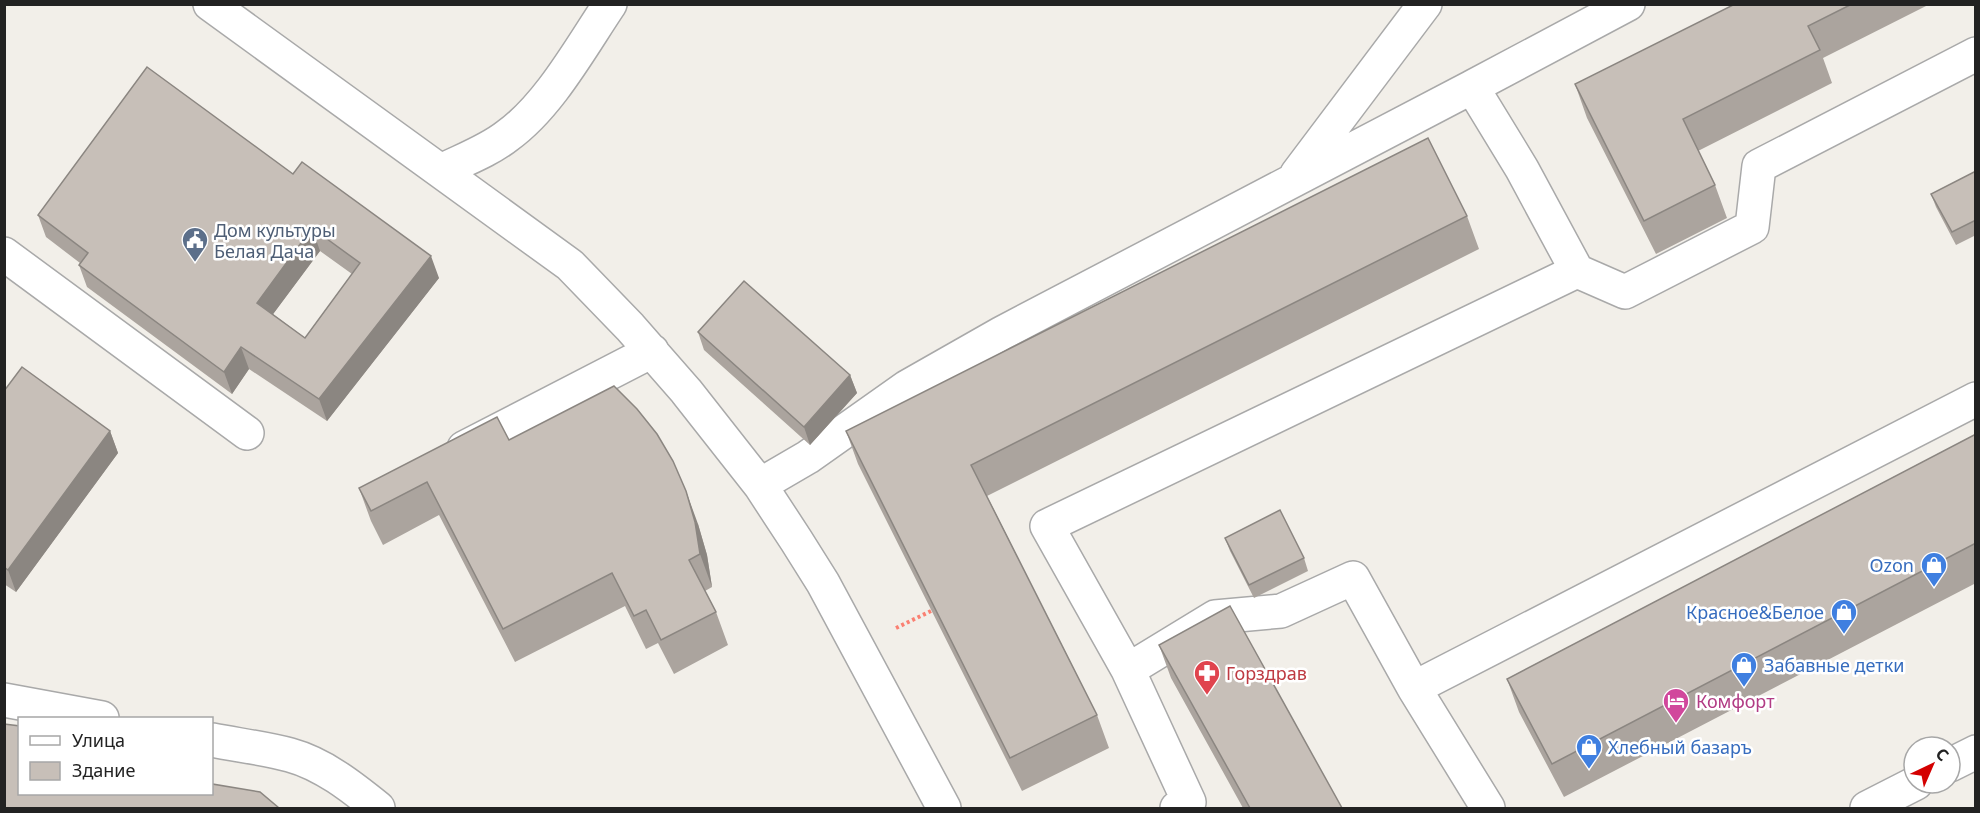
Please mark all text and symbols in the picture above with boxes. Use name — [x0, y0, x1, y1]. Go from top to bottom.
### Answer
place label: Дом культуры Белая Дача — [214, 218, 336, 263]
public building icon: Дом культуры Белая Дача — [180, 225, 210, 263]
shop icon: Ozon — [1919, 550, 1949, 588]
place label: Ozon — [1869, 553, 1914, 577]
shop icon: Красное&Белое — [1829, 597, 1859, 635]
place label: Красное&Белое — [1686, 600, 1824, 624]
shop icon: Забавные детки — [1729, 650, 1759, 688]
place label: Забавные детки — [1764, 653, 1904, 677]
pharmacy icon: Горздрав — [1192, 658, 1222, 696]
place label: Горздрав — [1226, 661, 1307, 685]
hotel icon: Комфорт — [1661, 686, 1691, 724]
place label: Комфорт — [1696, 689, 1775, 713]
legend — [18, 717, 213, 795]
text: Улица — [72, 728, 125, 752]
shop icon: Хлебный базаръ — [1574, 732, 1604, 770]
place label: Хлебный базаръ — [1608, 735, 1752, 759]
north arrow — [1902, 735, 1962, 795]
text: С — [1931, 743, 1954, 766]
text: Здание — [72, 758, 136, 782]

